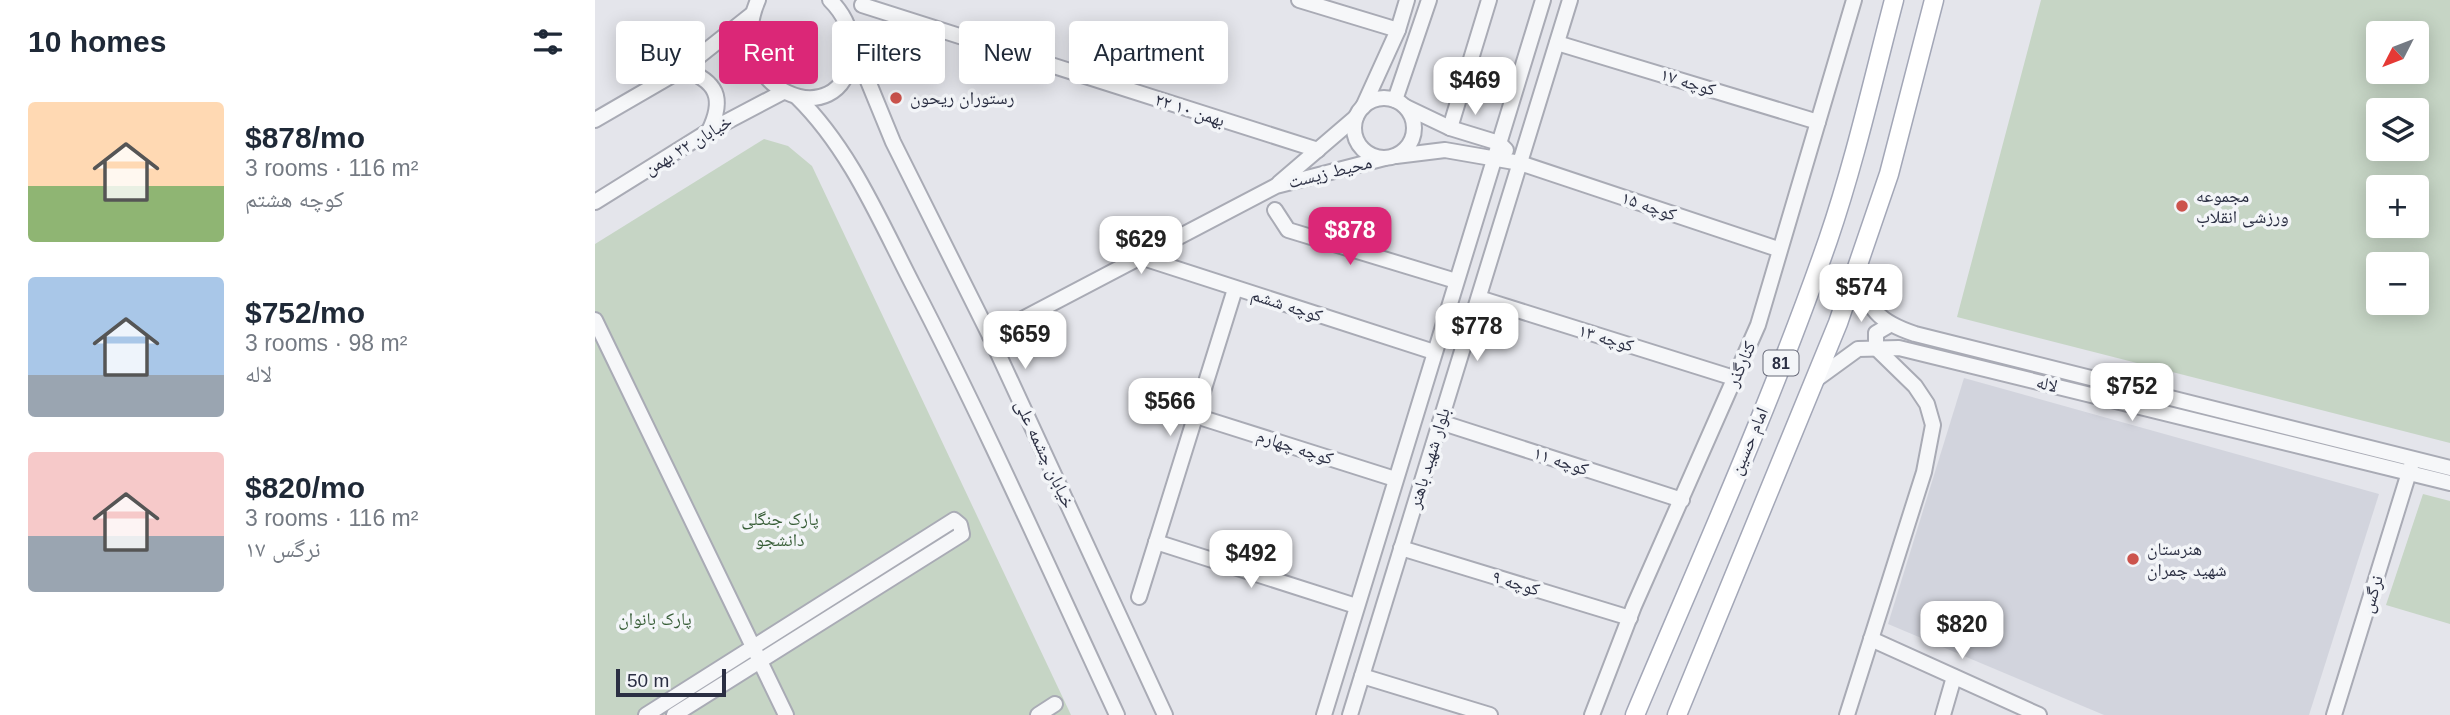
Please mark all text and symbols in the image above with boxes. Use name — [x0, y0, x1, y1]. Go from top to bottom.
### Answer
chip: Buy — [616, 21, 705, 84]
chip: Rent — [719, 21, 818, 84]
chip: Filters — [832, 21, 945, 84]
chip: New — [959, 21, 1055, 84]
chip: Apartment — [1069, 21, 1228, 84]
north arrow — [2366, 21, 2429, 84]
map controls — [2366, 21, 2429, 315]
icon: filters — [529, 23, 567, 61]
text: 10 homes — [28, 25, 166, 58]
pin: $469 — [1434, 58, 1516, 117]
street label: کوچه ۱۷ — [1658, 64, 1719, 101]
text: $469 — [1449, 67, 1501, 93]
place label: رستوران ریحون — [910, 88, 1015, 109]
street label: ۲۲ بهمن ۱۰ — [1152, 89, 1227, 132]
marker: رستوران ریحون — [888, 90, 904, 106]
button: layers — [2366, 98, 2429, 161]
street label: خیابان ۲۲ بهمن — [641, 111, 736, 180]
text: $878/mo — [245, 121, 365, 154]
icon: home — [84, 130, 168, 214]
street label: محیط زیست — [1286, 152, 1374, 192]
text: 3 rooms · 116 m² — [245, 155, 418, 181]
button: + — [2366, 175, 2429, 238]
text: کوچه هشتم — [245, 186, 344, 212]
place label: مجموعه ورزشی انقلاب — [2196, 186, 2289, 228]
street label: کوچه ۱۵ — [1619, 187, 1680, 226]
marker: مجموعه ورزشی انقلاب — [2174, 198, 2190, 214]
pin: $878 — [1309, 208, 1391, 267]
pin: $629 — [1100, 216, 1182, 276]
text: $878 — [1324, 217, 1376, 243]
text: $629 — [1115, 226, 1167, 252]
button: − — [2366, 252, 2429, 315]
pin: $574 — [1820, 264, 1902, 324]
text: $574 — [1835, 274, 1887, 300]
street label: کوچه ششم — [1248, 284, 1326, 328]
text: $752/mo — [245, 296, 365, 329]
pin: $778 — [1436, 304, 1518, 363]
icon: home — [84, 305, 168, 389]
pin: $659 — [984, 312, 1066, 371]
text: $778 — [1451, 313, 1503, 339]
street label: کوچه ۱۳ — [1576, 320, 1637, 357]
text: $659 — [999, 321, 1051, 347]
text: 3 rooms · 98 m² — [245, 330, 407, 356]
street label: کنارگذر — [1722, 338, 1760, 391]
road number: 81 — [1763, 350, 1799, 376]
text: لاله — [245, 361, 272, 387]
pin: $752 — [2091, 364, 2173, 423]
street label: لاله — [2034, 372, 2060, 396]
text: $752 — [2106, 373, 2158, 399]
pin: $566 — [1129, 378, 1211, 438]
text: $566 — [1144, 388, 1196, 414]
street label: خیابان چشمه علی — [1010, 397, 1079, 512]
street label: امام حسین — [1726, 404, 1774, 478]
street label: بلوار شهید باهنر — [1404, 405, 1454, 512]
street label: کوچه چهارم — [1254, 425, 1336, 471]
street label: کوچه ۱۱ — [1531, 443, 1592, 480]
text: $820/mo — [245, 471, 365, 504]
icon: home — [84, 480, 168, 564]
text: 3 rooms · 116 m² — [245, 505, 418, 531]
park label: پارک جنگلی دانشجو — [741, 509, 819, 550]
pin: $492 — [1210, 530, 1292, 590]
text: نرگس ۱۷ — [245, 536, 321, 562]
place label: هنرستان شهید چمران — [2147, 539, 2227, 581]
text: $492 — [1225, 540, 1277, 566]
marker: هنرستان شهید چمران — [2125, 551, 2141, 567]
street label: کوچه ۹ — [1490, 566, 1543, 601]
street label: نرگس — [2357, 573, 2388, 615]
pin: $820 — [1921, 602, 2003, 661]
park label: پارک بانوان — [618, 609, 692, 630]
text: $820 — [1936, 611, 1988, 637]
scale bar — [616, 666, 726, 698]
text: 50 m — [627, 670, 669, 691]

